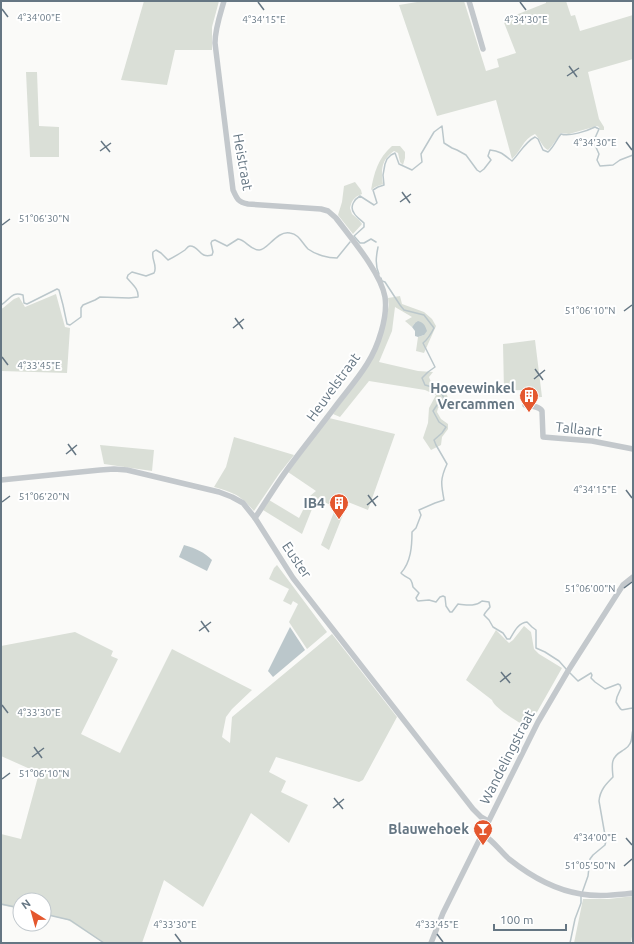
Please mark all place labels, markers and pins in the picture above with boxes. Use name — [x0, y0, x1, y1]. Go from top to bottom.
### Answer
place label: Hoevewinkel Vercammen — [430, 380, 515, 412]
building icon: Hoevewinkel Vercammen — [518, 385, 540, 413]
building icon: IB4 — [328, 492, 350, 520]
place label: IB4 — [304, 495, 325, 511]
bar icon: Blauwehoek — [472, 818, 494, 846]
place label: Blauwehoek — [388, 821, 469, 837]

